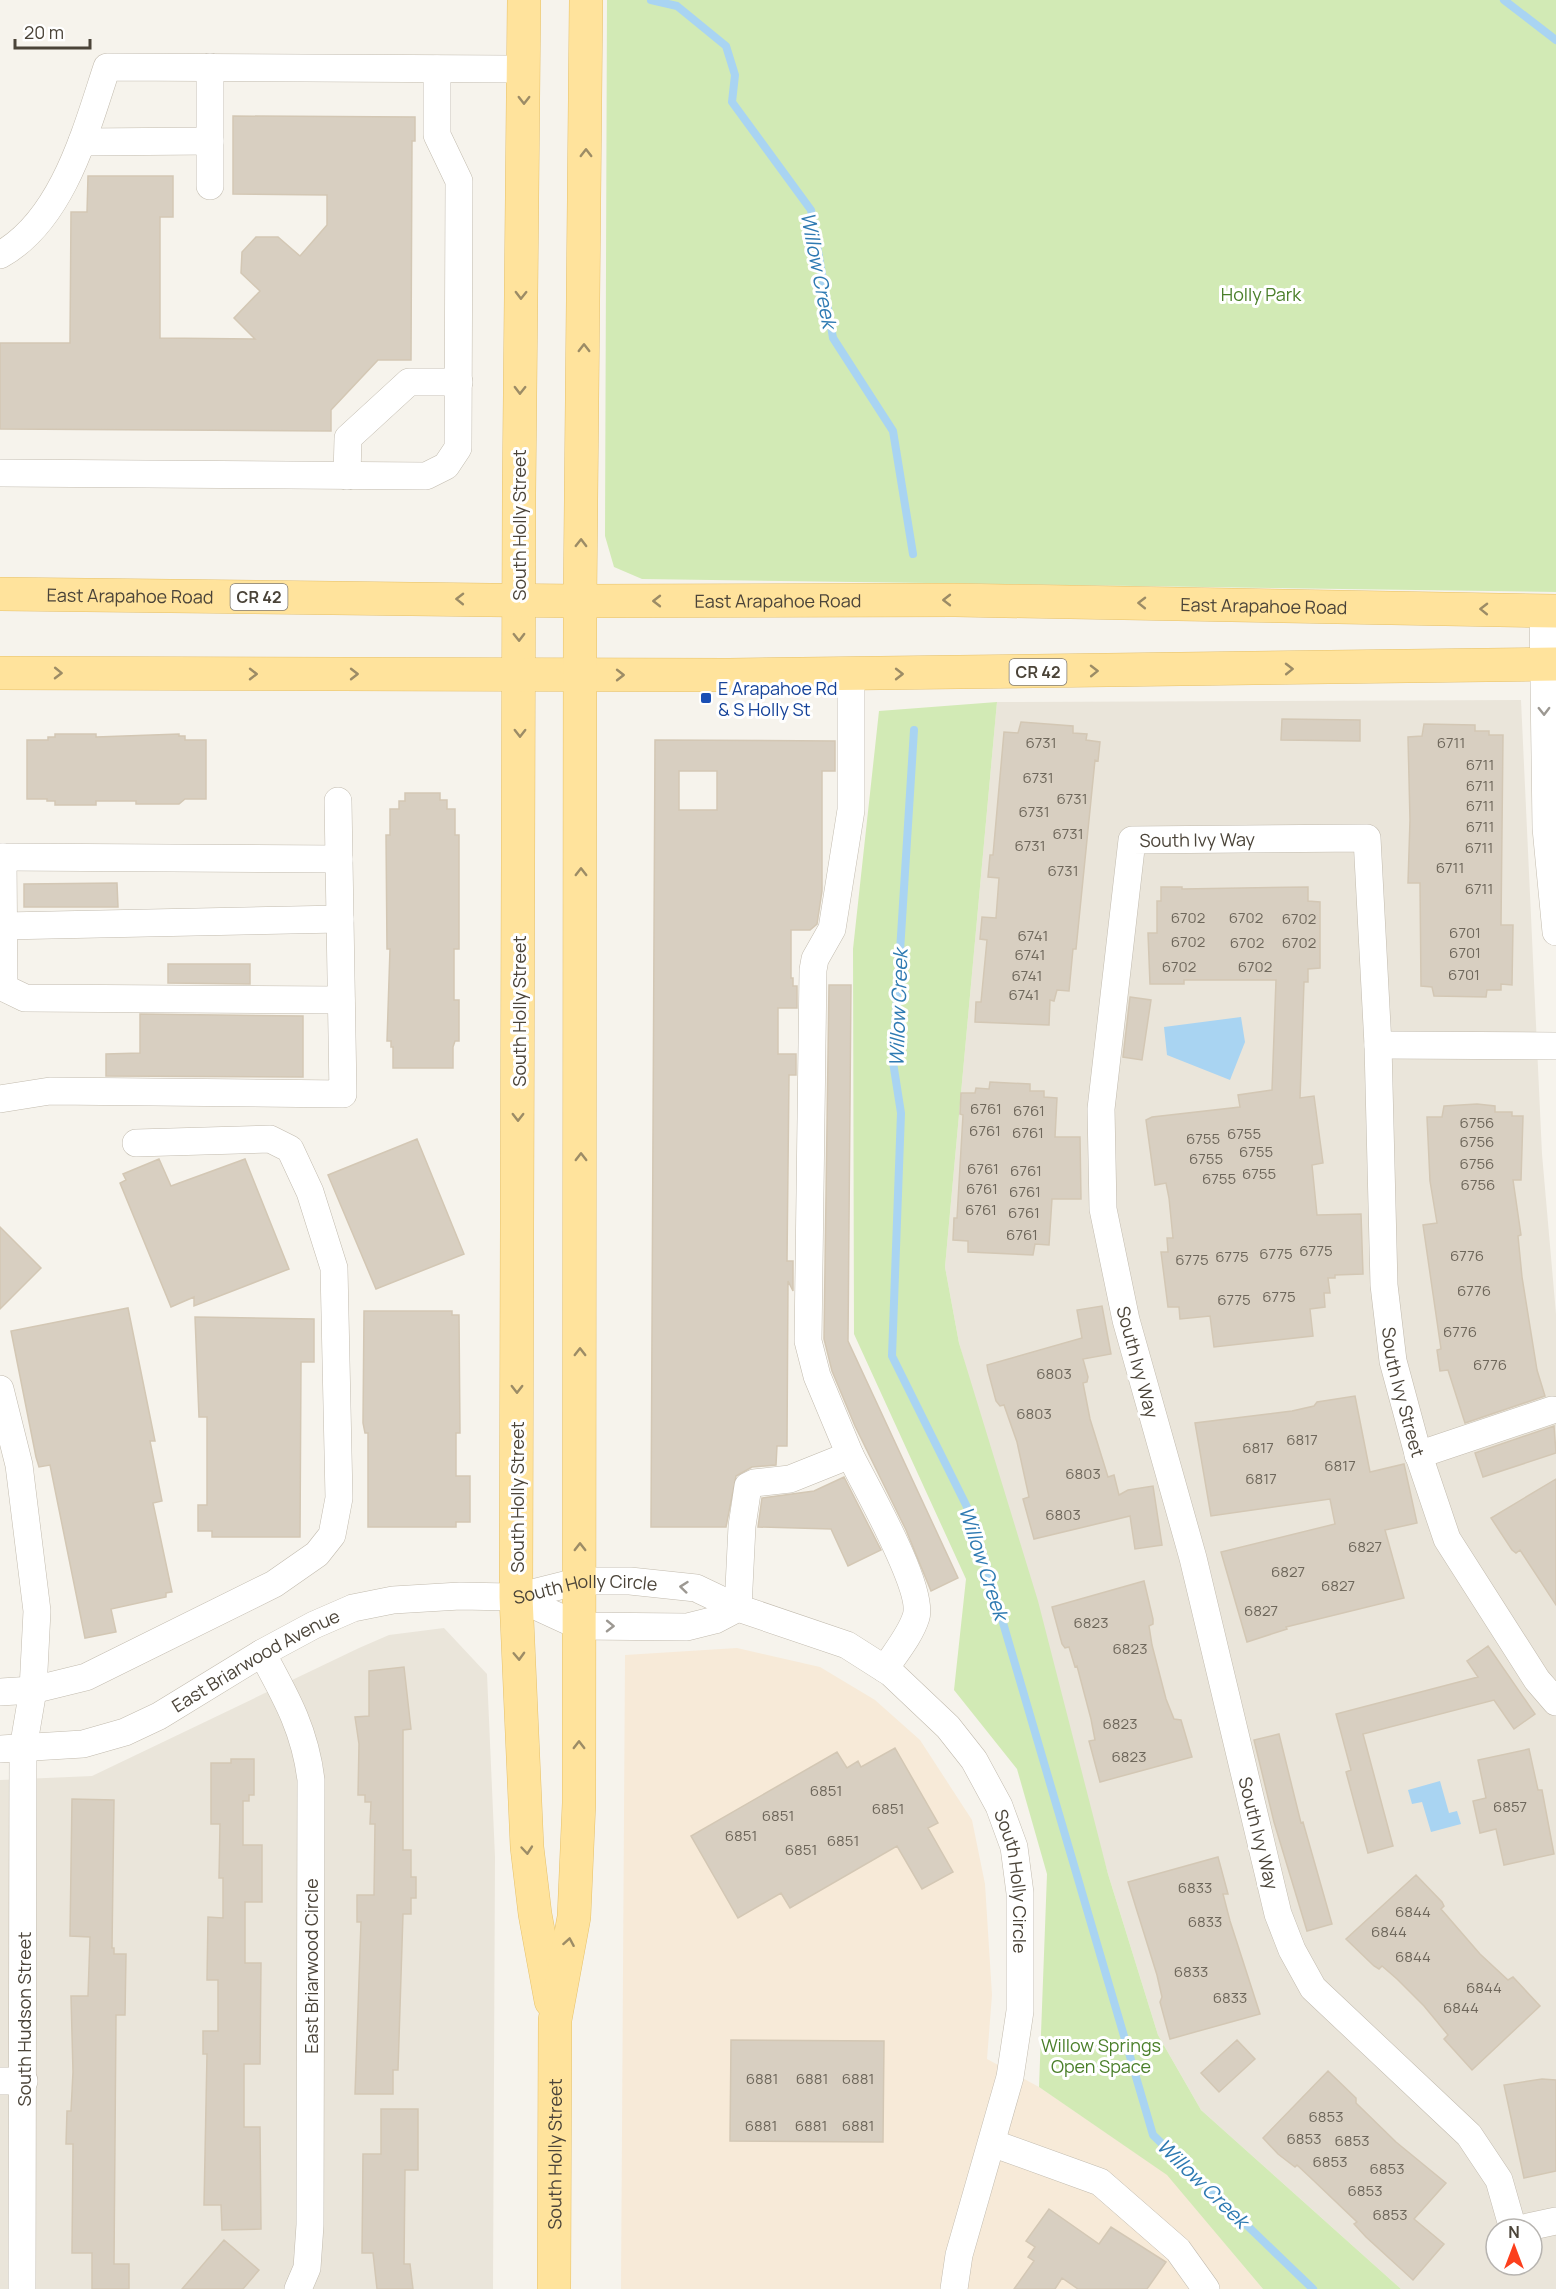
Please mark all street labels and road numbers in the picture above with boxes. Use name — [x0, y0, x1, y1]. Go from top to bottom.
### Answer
street label: South Holly Street — [507, 449, 531, 601]
street label: East Arapahoe Road — [46, 583, 214, 609]
road number: CR 42 — [230, 584, 288, 610]
street label: East Arapahoe Road — [694, 588, 861, 613]
street label: East Arapahoe Road — [1180, 592, 1348, 619]
road number: CR 42 — [1010, 659, 1066, 685]
street label: South Ivy Way — [1139, 827, 1255, 852]
street label: South Holly Street — [507, 935, 531, 1087]
street label: South Ivy Way — [1111, 1303, 1165, 1421]
street label: South Ivy Street — [1377, 1325, 1431, 1460]
street label: South Holly Street — [505, 1421, 529, 1573]
street label: South Holly Circle — [510, 1569, 659, 1609]
street label: East Briarwood Avenue — [167, 1603, 343, 1717]
street label: South Ivy Way — [1233, 1774, 1285, 1892]
street label: South Holly Circle — [989, 1806, 1032, 1953]
street label: East Briarwood Circle — [299, 1878, 323, 2054]
street label: South Hudson Street — [12, 1932, 36, 2106]
street label: South Holly Street — [542, 2078, 567, 2230]

